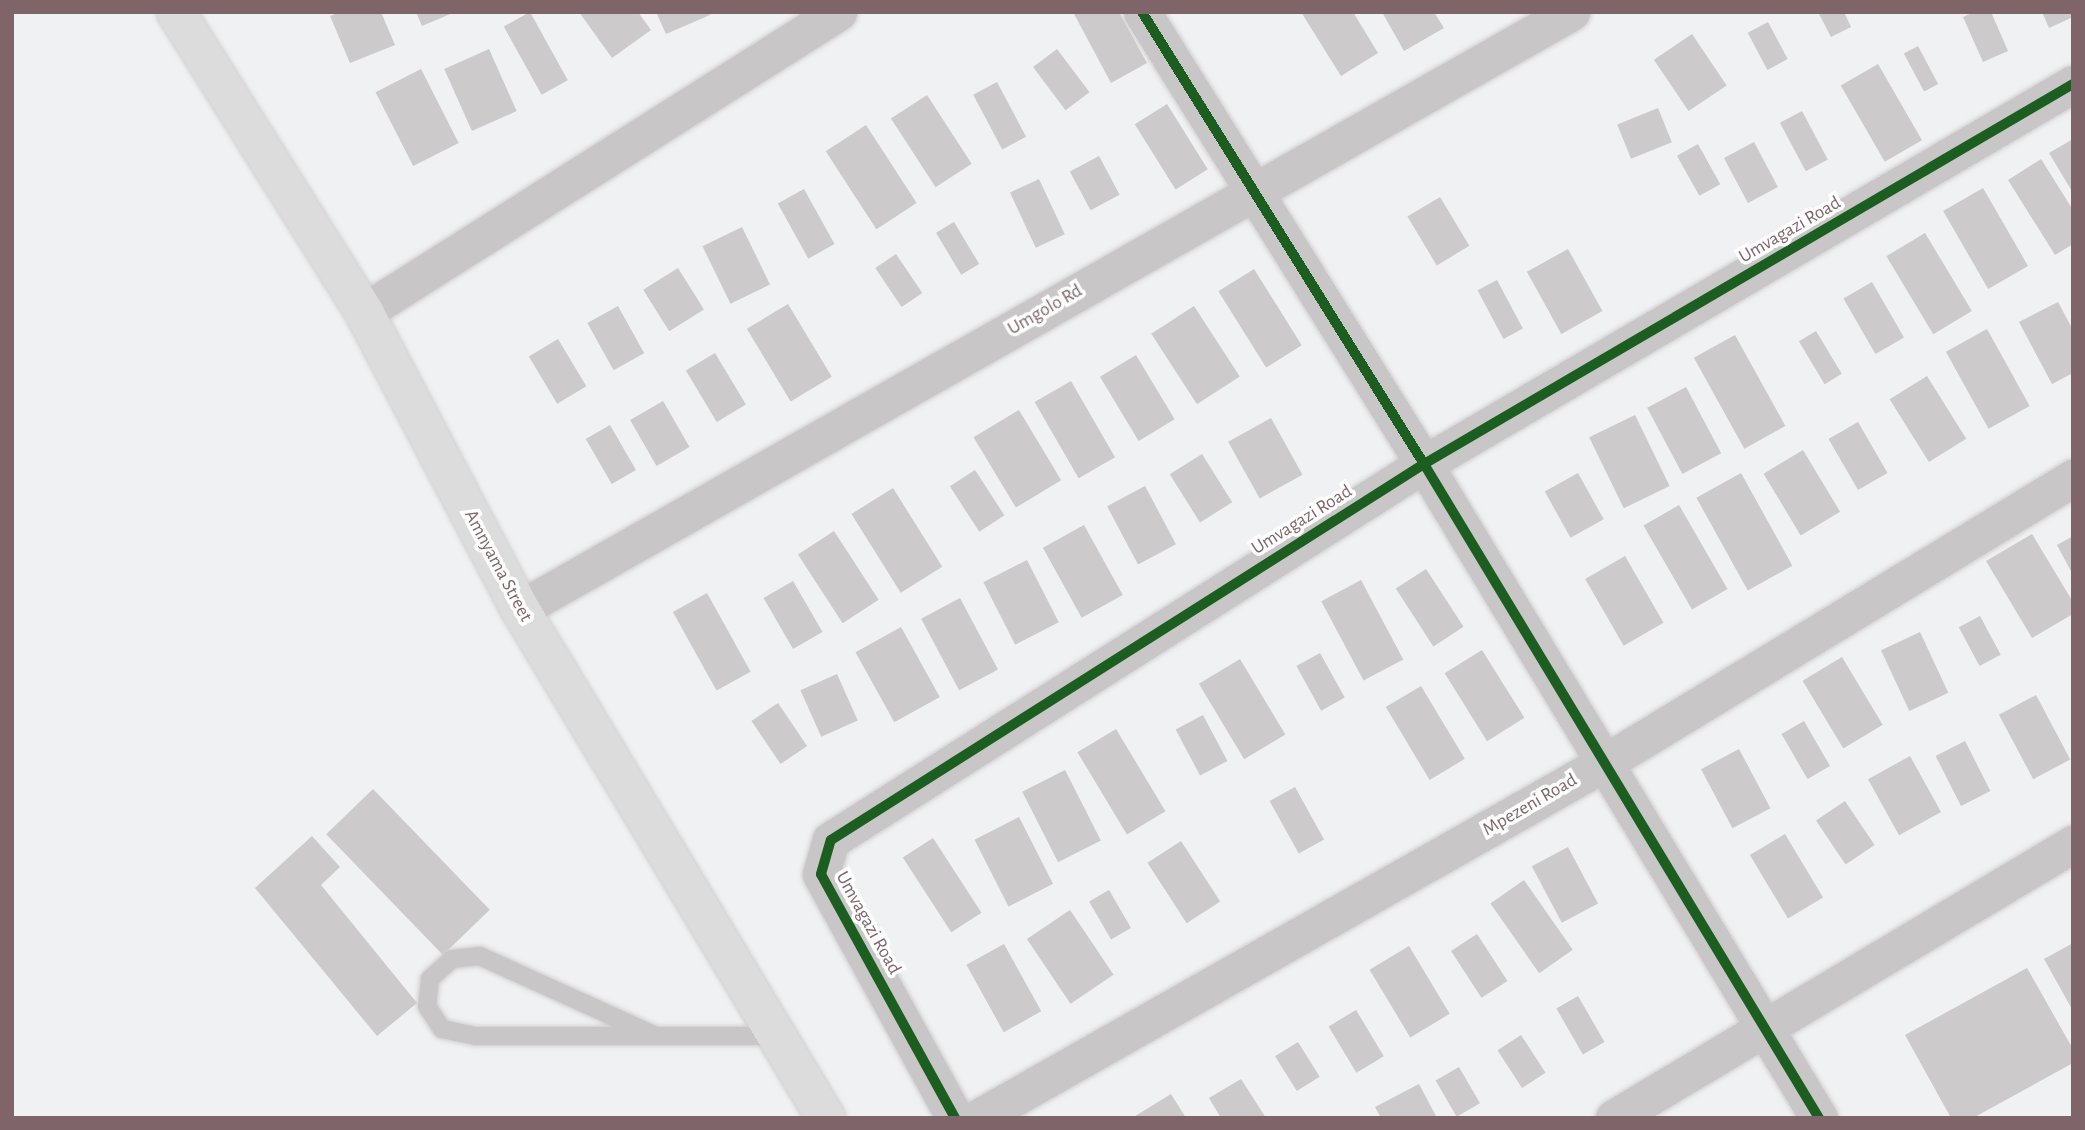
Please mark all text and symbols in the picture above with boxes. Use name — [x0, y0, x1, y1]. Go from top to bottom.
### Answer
street label: Umvagazi Road — [1735, 192, 1845, 268]
street label: Umgolo Rd — [1004, 280, 1086, 340]
street label: Umvagazi Road — [1248, 480, 1356, 560]
street label: Amnyama Street — [459, 506, 537, 626]
street label: Mpezeni Road — [1479, 769, 1581, 841]
street label: Umvagazi Road — [830, 868, 906, 978]

